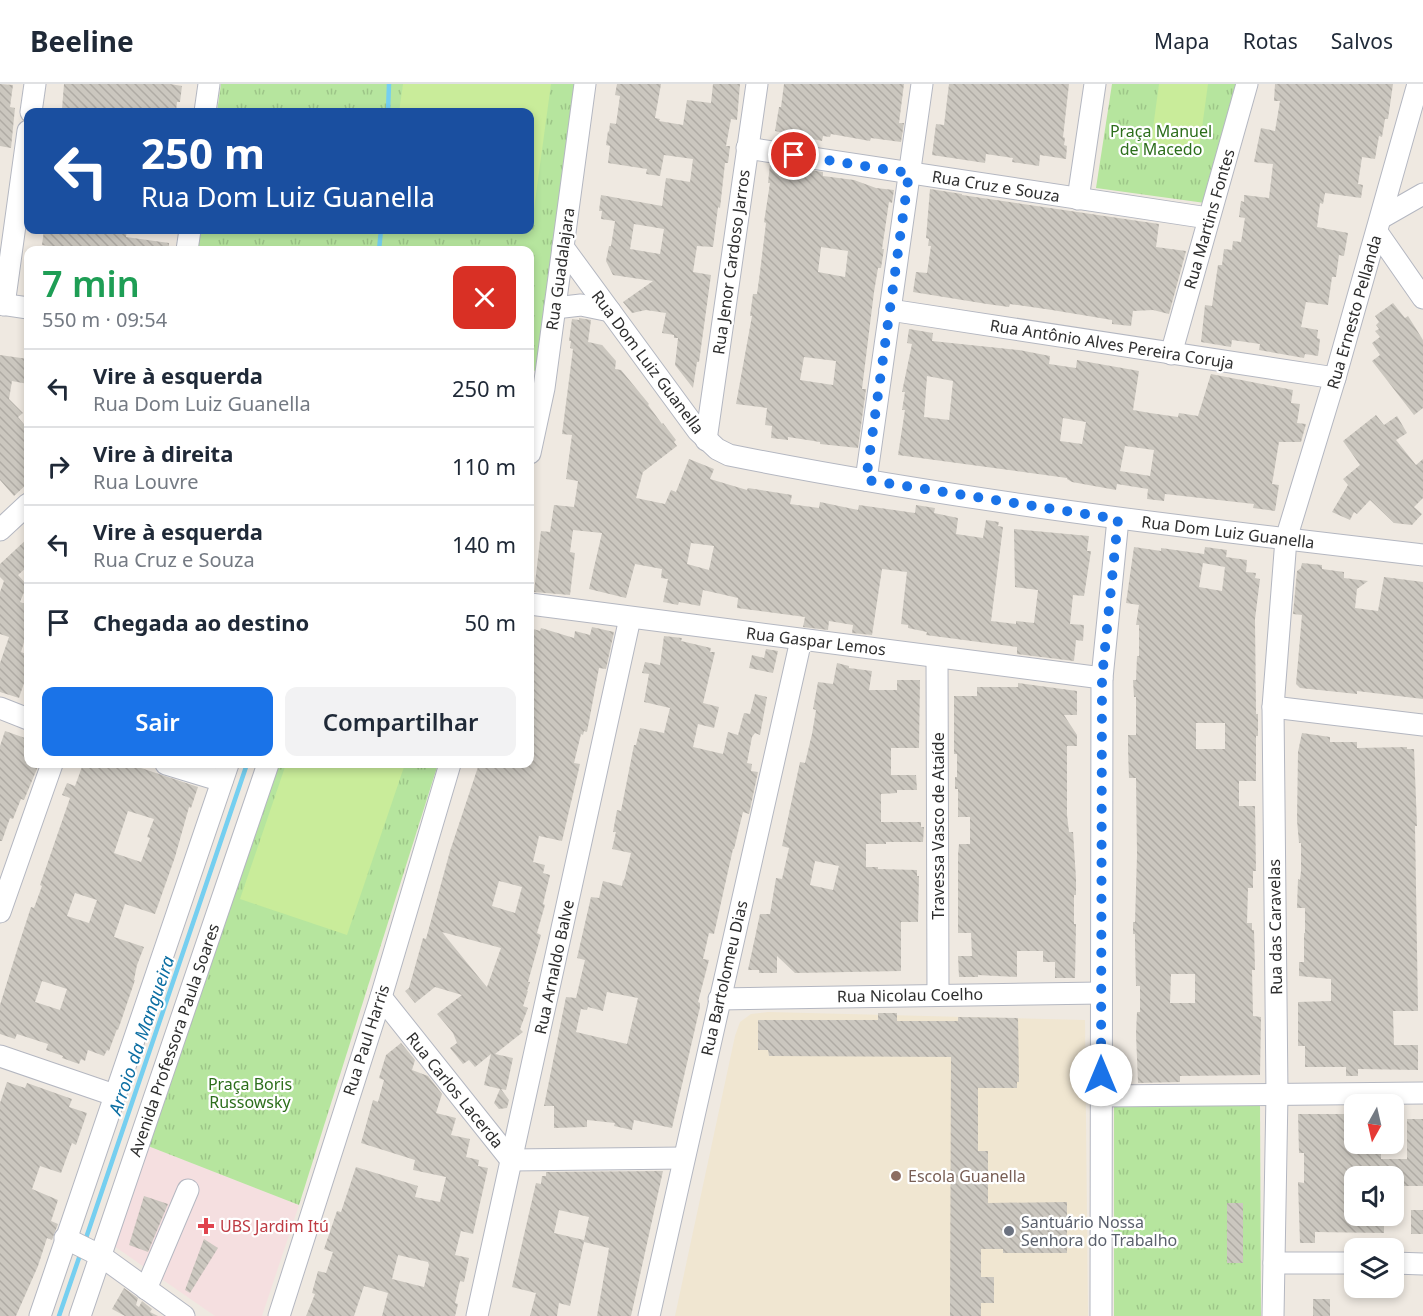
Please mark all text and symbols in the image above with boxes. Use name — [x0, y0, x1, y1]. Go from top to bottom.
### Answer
text: Beeline — [30, 22, 134, 60]
text: Mapa — [1154, 27, 1210, 55]
text: Rotas — [1243, 27, 1298, 55]
text: Salvos — [1331, 27, 1393, 55]
park label: Praça Manuel de Macedo — [1110, 120, 1212, 160]
text: 250 m — [141, 124, 265, 181]
pin — [768, 129, 819, 180]
icon: left — [42, 132, 120, 210]
icon: arrive — [777, 138, 810, 171]
street label: Rua Martins Fontes — [1178, 146, 1240, 292]
street label: Rua Cruz e Souza — [930, 165, 1062, 207]
street label: Rua Jenor Cardoso Jarros — [707, 168, 755, 356]
text: Rua Dom Luiz Guanella — [141, 178, 435, 215]
street label: Rua Guadalajara — [540, 206, 580, 332]
street label: Rua Ernesto Pellanda — [1321, 232, 1387, 392]
text: 7 min — [42, 259, 140, 308]
button: close — [453, 266, 516, 329]
street label: Rua Dom Luiz Guanella — [587, 286, 709, 438]
text: 550 m · 09:54 — [42, 306, 167, 333]
street label: Rua Antônio Alves Pereira Coruja — [988, 314, 1236, 374]
text: Vire à esquerda — [93, 360, 263, 390]
icon: left — [42, 372, 75, 405]
text: 250 m — [452, 373, 516, 403]
text: Rua Dom Luiz Guanella — [93, 390, 311, 417]
text: Vire à direita — [93, 438, 233, 468]
icon: right — [42, 450, 75, 483]
text: 110 m — [452, 451, 516, 481]
text: Rua Louvre — [93, 468, 198, 495]
street label: Rua Dom Luiz Guanella — [1140, 510, 1316, 554]
text: Vire à esquerda — [93, 516, 263, 546]
icon: left — [42, 528, 75, 561]
text: 140 m — [452, 529, 516, 559]
text: Rua Cruz e Souza — [93, 546, 255, 573]
icon: arrive — [42, 606, 75, 639]
text: Chegada ao destino — [93, 607, 309, 637]
text: 50 m — [465, 607, 516, 637]
street label: Rua Gaspar Lemos — [745, 622, 887, 660]
button: Sair — [42, 687, 273, 756]
button: Compartilhar — [285, 687, 516, 756]
street label: Travessa Vasco de Ataíde — [927, 732, 949, 920]
street label: Rua das Caravelas — [1263, 859, 1287, 995]
street label: Rua Arnaldo Balve — [529, 898, 579, 1036]
street label: Rua Bartolomeu Dias — [695, 898, 753, 1058]
street label: Avenida Professora Paula Soares — [124, 920, 224, 1160]
water label: Arroio da Mangueira — [102, 952, 179, 1119]
street label: Rua Paul Harris — [338, 982, 394, 1098]
street label: Rua Nicolau Coelho — [837, 983, 983, 1007]
street label: Rua Carlos Lacerda — [401, 1027, 509, 1153]
position arrow — [1069, 1043, 1133, 1107]
park label: Praça Boris Russowsky — [208, 1073, 292, 1113]
north arrow — [1344, 1094, 1404, 1154]
map controls — [1344, 1094, 1404, 1298]
place label: Escola Guanella — [908, 1165, 1026, 1187]
button: sound — [1344, 1166, 1404, 1226]
marker: Escola Guanella — [889, 1169, 903, 1183]
place label: Santuário Nossa Senhora do Trabalho — [1021, 1211, 1177, 1251]
place label: UBS Jardim Itú — [220, 1215, 329, 1237]
marker: UBS Jardim Itú — [197, 1217, 215, 1235]
marker: Santuário Nossa Senhora do Trabalho — [1002, 1224, 1016, 1238]
button: layers — [1344, 1238, 1404, 1298]

